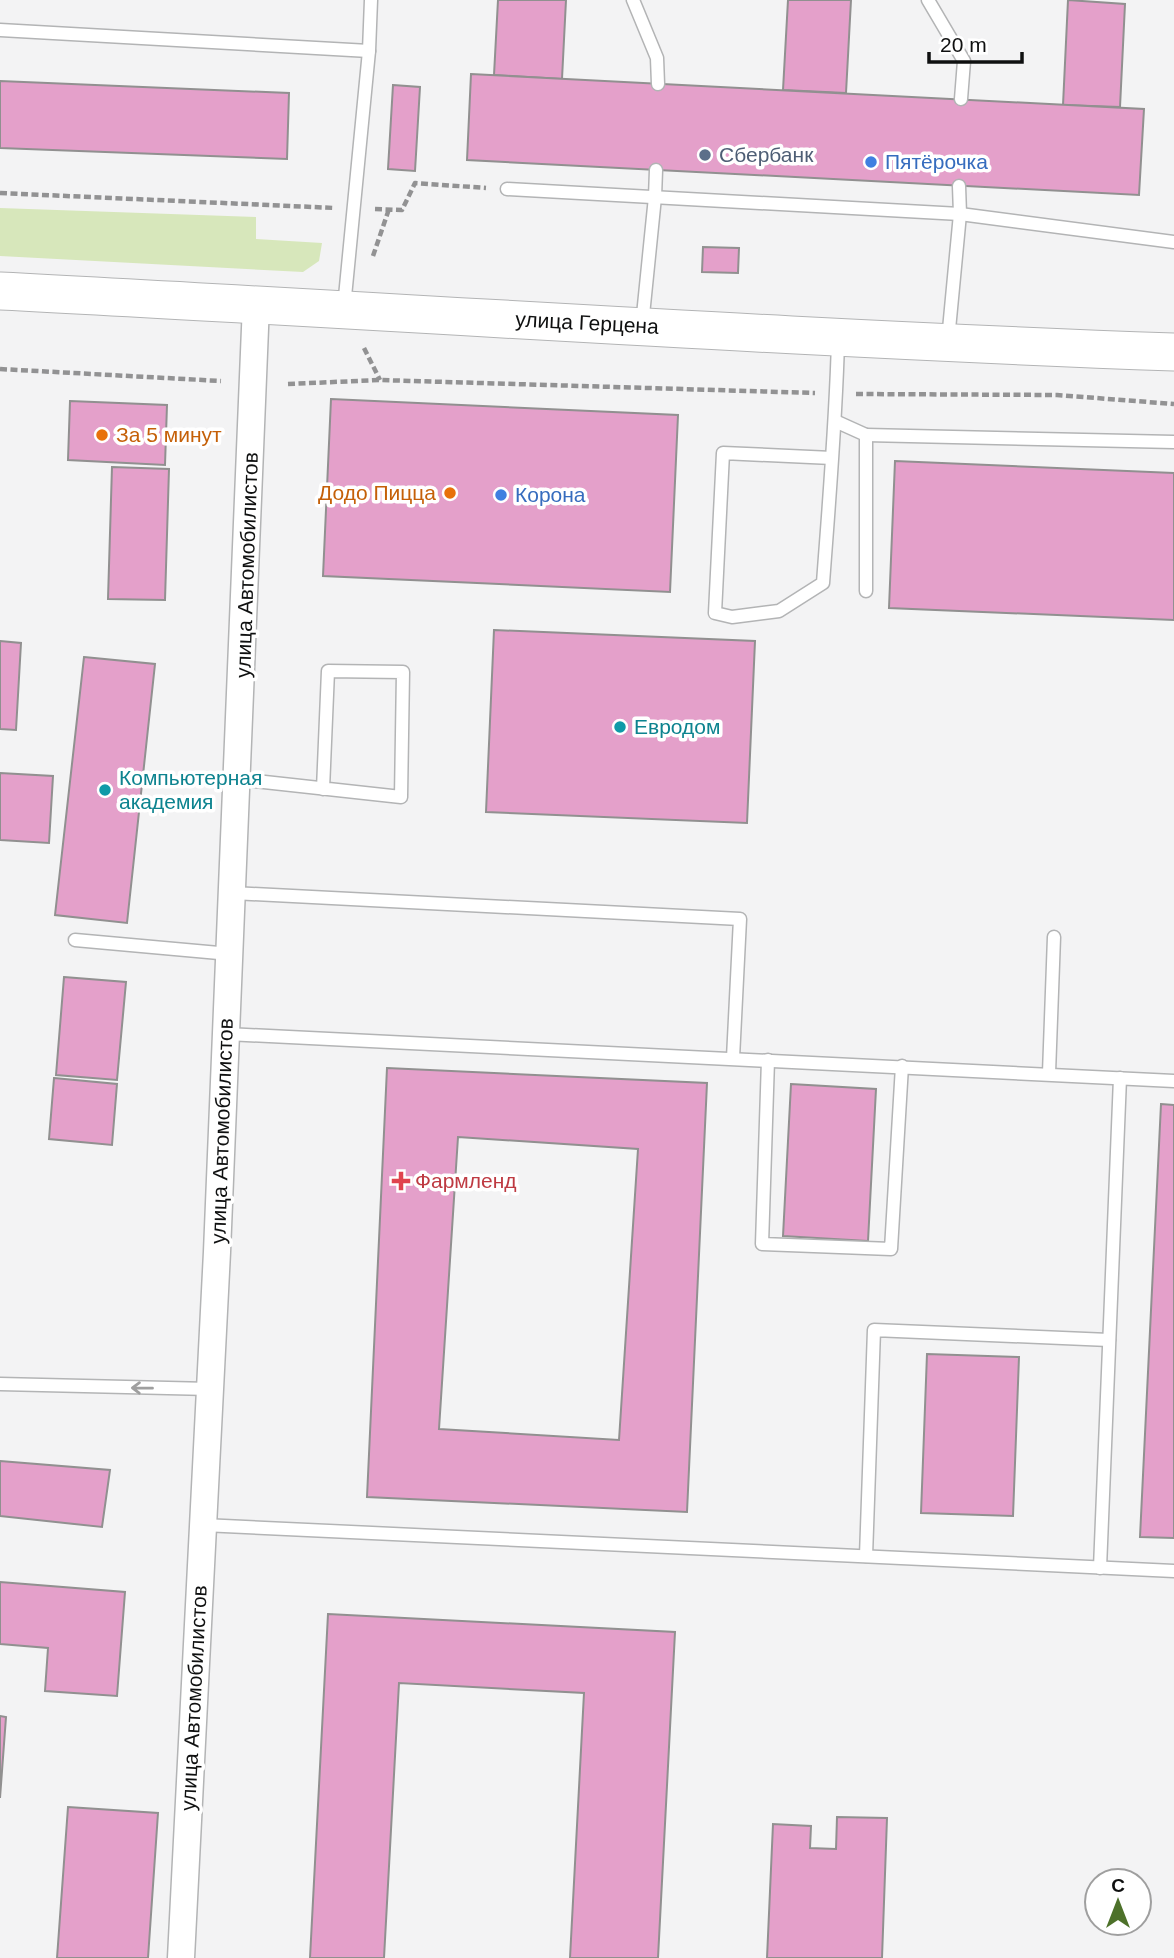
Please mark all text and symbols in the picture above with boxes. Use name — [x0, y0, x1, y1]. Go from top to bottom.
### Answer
scale bar — [929, 21, 1022, 65]
text: 20 m — [940, 33, 987, 56]
place label: Сбербанк — [719, 143, 814, 166]
marker: Сбербанк — [697, 147, 713, 163]
place label: Пятёрочка — [885, 150, 988, 173]
marker: Пятёрочка — [863, 154, 879, 170]
street label: улица Герцена — [515, 307, 660, 338]
place label: За 5 минут — [116, 423, 222, 446]
marker: За 5 минут — [94, 427, 110, 443]
street label: улица Автомобилистов — [231, 452, 262, 678]
place label: Додо Пицца — [318, 481, 436, 504]
place label: Корона — [515, 483, 586, 506]
marker: Додо Пицца — [442, 485, 458, 501]
marker: Корона — [493, 487, 509, 503]
place label: Евродом — [634, 715, 720, 738]
marker: Евродом — [612, 719, 628, 735]
place label: Компьютерная академия — [119, 766, 262, 813]
marker: Компьютерная академия — [97, 782, 113, 798]
street label: улица Автомобилистов — [206, 1018, 237, 1244]
place label: Фармленд — [415, 1169, 517, 1192]
marker: Фармленд — [393, 1173, 409, 1189]
one-way arrow — [131, 1381, 154, 1394]
street label: улица Автомобилистов — [176, 1585, 211, 1811]
north arrow — [1083, 1867, 1153, 1937]
text: С — [1111, 1875, 1125, 1896]

